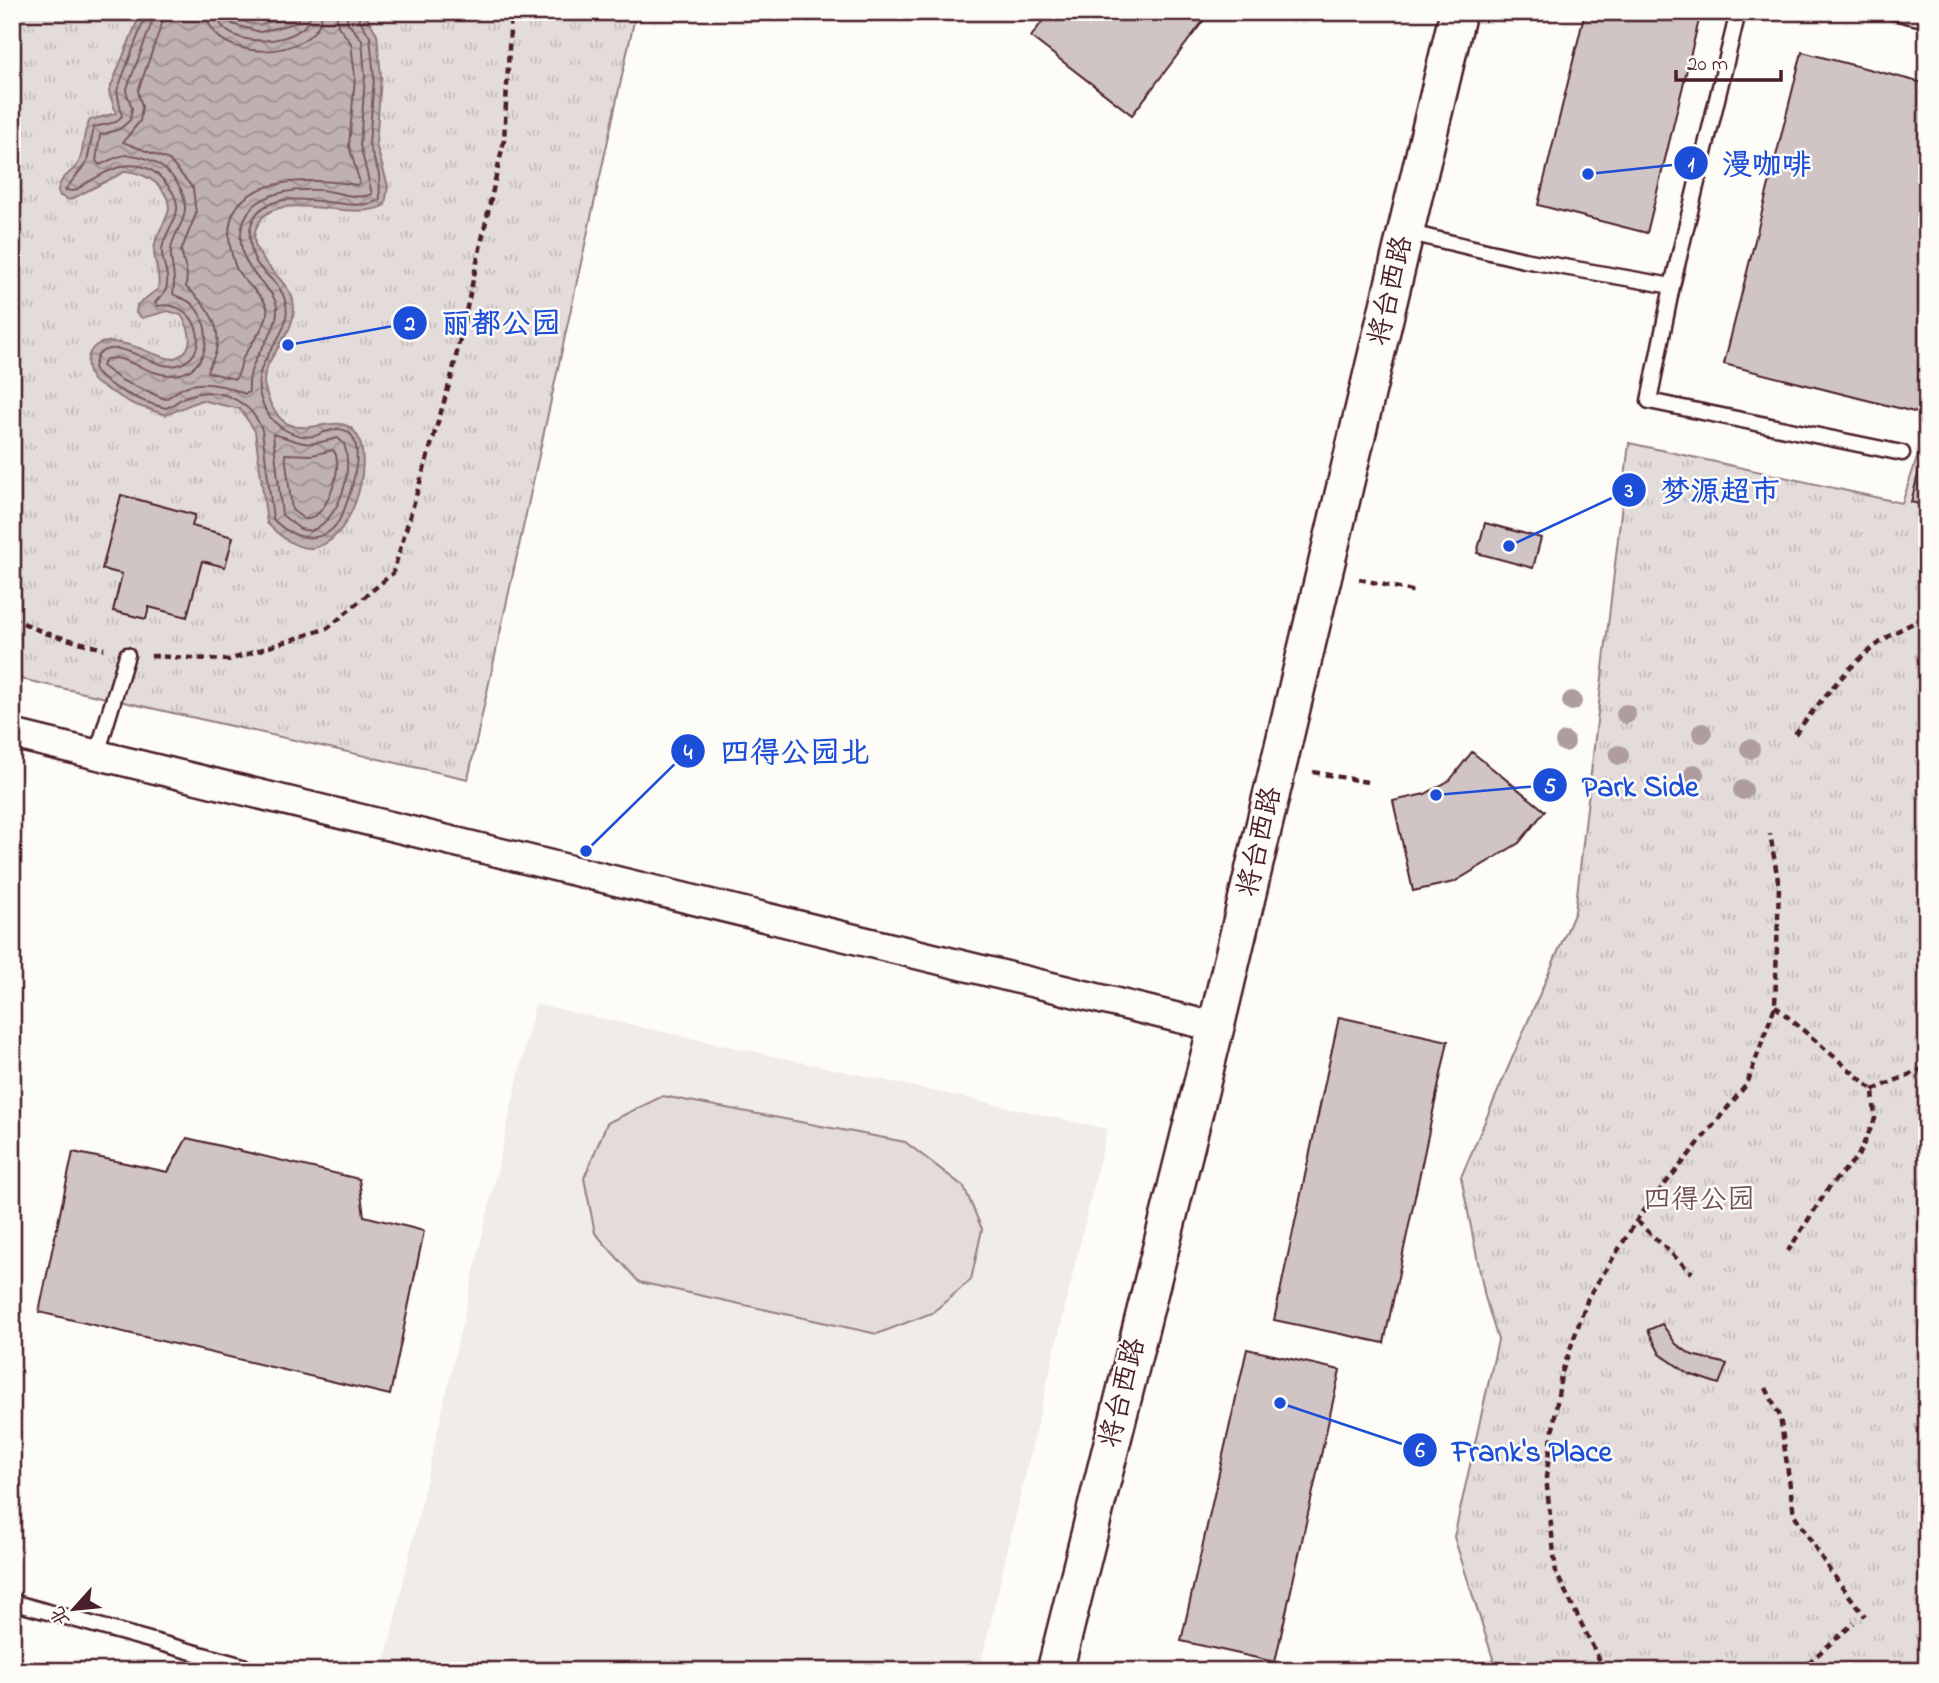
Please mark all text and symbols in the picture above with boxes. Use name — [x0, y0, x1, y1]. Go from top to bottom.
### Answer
scale bar — [1676, 38, 1782, 82]
text: 20 m — [1687, 50, 1728, 80]
callout: 漫咖啡 — [1673, 138, 1826, 189]
text: 漫咖啡 — [1722, 145, 1812, 189]
text: 1 — [1688, 151, 1695, 181]
street label: 将台西路 — [1359, 232, 1425, 350]
callout: 丽都公园 — [392, 297, 575, 348]
text: 丽都公园 — [441, 304, 561, 348]
text: 2 — [404, 310, 416, 340]
callout: 梦源超市 — [1611, 465, 1794, 516]
text: 梦源超市 — [1660, 472, 1780, 516]
text: 3 — [1624, 477, 1634, 507]
callout: 四得公园北 — [671, 726, 884, 777]
text: 四得公园北 — [720, 733, 870, 777]
text: 4 — [684, 739, 693, 769]
callout: Park Side — [1533, 760, 1713, 811]
text: Park Side — [1582, 767, 1700, 811]
text: 5 — [1544, 773, 1556, 803]
street label: 将台西路 — [1228, 783, 1294, 901]
park label: 四得公园 — [1643, 1181, 1755, 1222]
street label: 将台西路 — [1091, 1334, 1157, 1452]
callout: Frank's Place — [1403, 1425, 1626, 1476]
text: Frank's Place — [1450, 1432, 1614, 1476]
text: 6 — [1415, 1437, 1425, 1467]
north arrow — [38, 1574, 108, 1644]
text: 北 — [45, 1601, 77, 1630]

